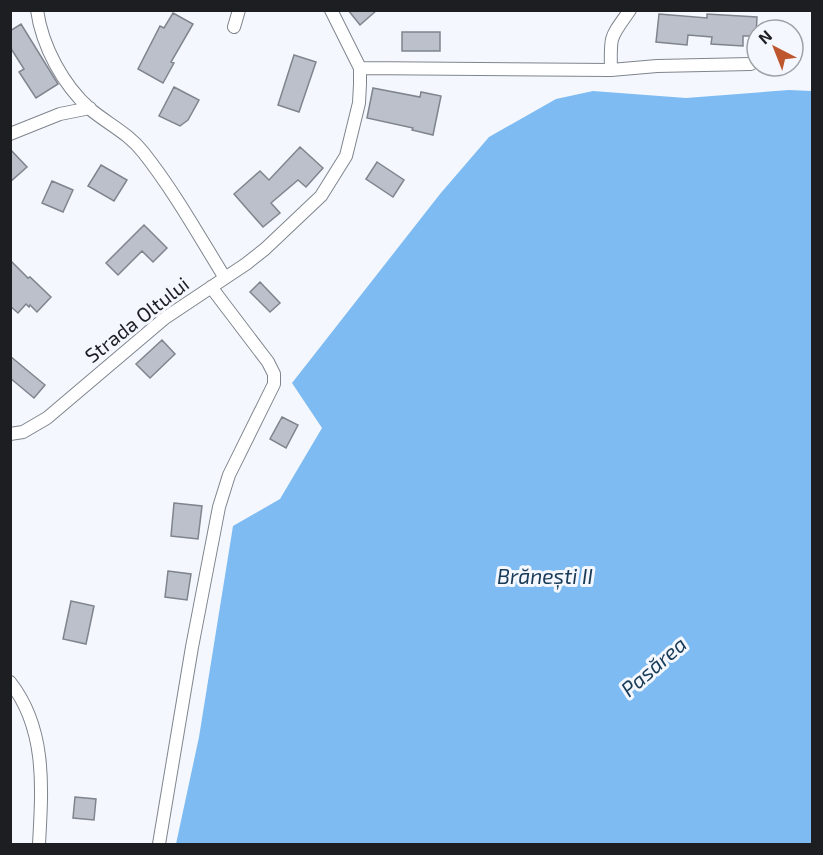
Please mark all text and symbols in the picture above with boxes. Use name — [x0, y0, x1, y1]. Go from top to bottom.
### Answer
north arrow — [745, 18, 805, 78]
text: N — [754, 26, 775, 47]
street label: Strada Oltului — [80, 271, 193, 367]
water label: Brănești II — [497, 563, 593, 590]
water label: Pasărea — [615, 631, 691, 701]

